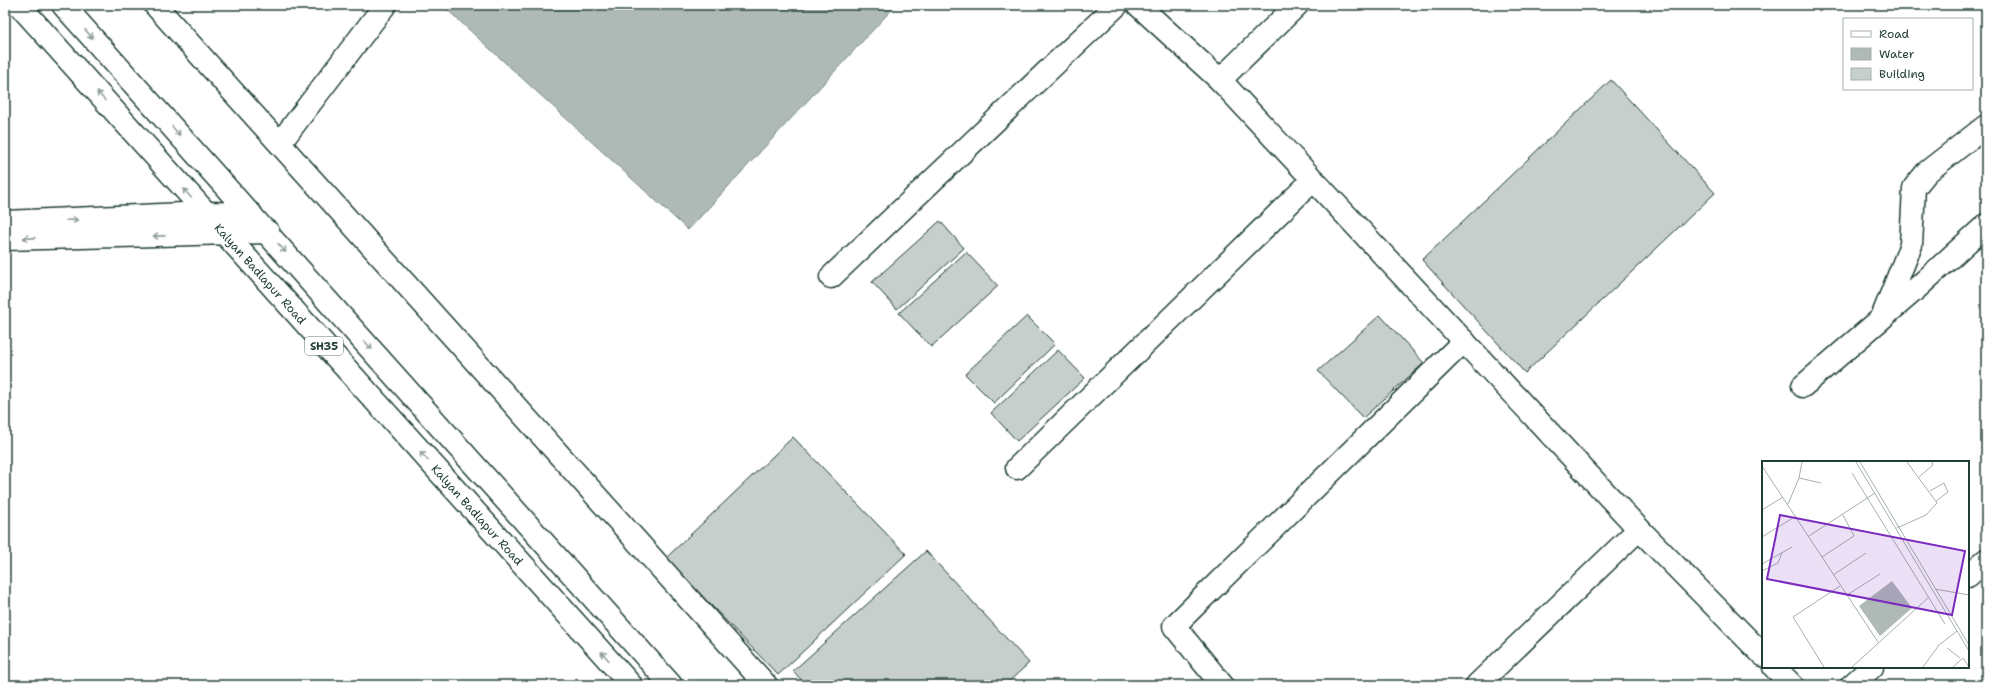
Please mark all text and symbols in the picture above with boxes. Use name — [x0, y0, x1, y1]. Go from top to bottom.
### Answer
legend — [1843, 18, 1973, 90]
text: Road — [1879, 26, 1910, 42]
one-way arrow — [85, 29, 94, 39]
text: Water — [1879, 46, 1915, 62]
text: Building — [1879, 66, 1925, 82]
one-way arrow — [96, 91, 105, 101]
one-way arrow — [172, 126, 181, 136]
one-way arrow — [183, 187, 192, 198]
one-way arrow — [65, 216, 78, 224]
street label: Kalyan Badlapur Road — [210, 220, 310, 328]
one-way arrow — [153, 232, 166, 240]
one-way arrow — [23, 234, 36, 242]
one-way arrow — [277, 243, 287, 253]
road number: SH35 — [305, 337, 343, 355]
one-way arrow — [364, 340, 373, 351]
one-way arrow — [419, 451, 429, 461]
street label: Kalyan Badlapur Road — [427, 461, 527, 569]
inset map — [1762, 461, 1969, 668]
one-way arrow — [600, 651, 610, 661]

